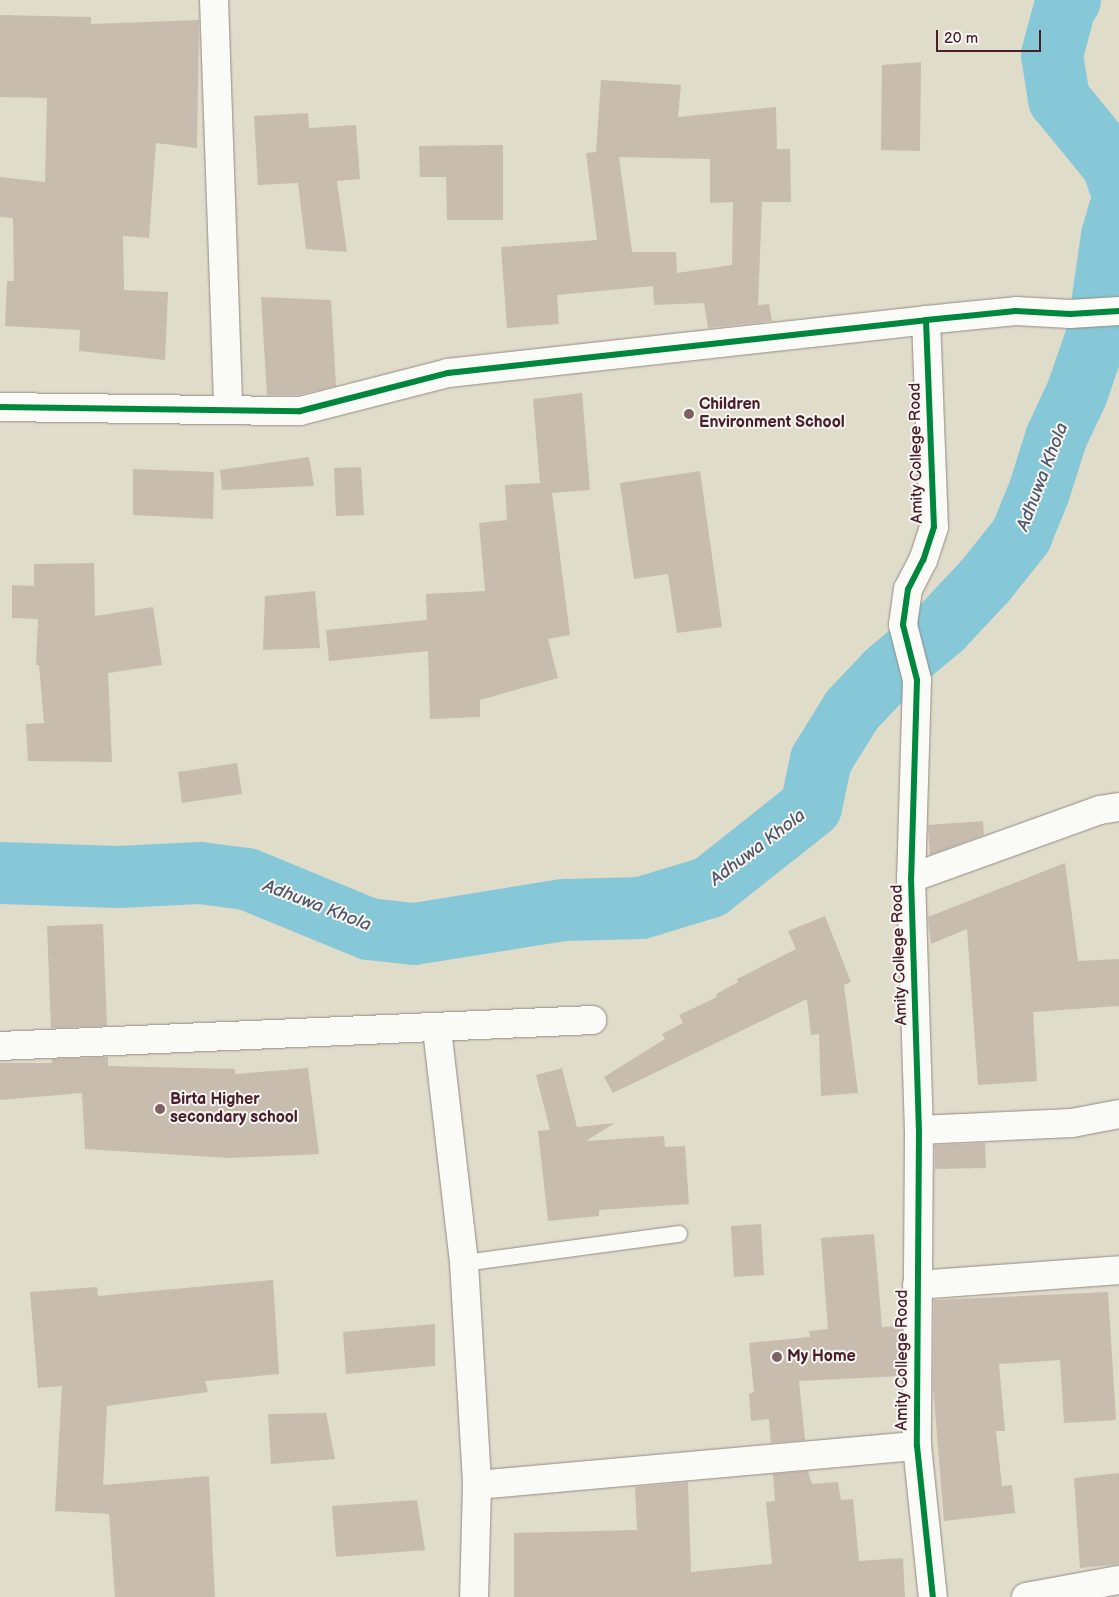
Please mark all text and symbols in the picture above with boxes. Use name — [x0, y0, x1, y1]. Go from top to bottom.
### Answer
scale bar — [939, 20, 1044, 52]
text: 20 m — [944, 29, 978, 48]
street label: Amity College Road — [906, 382, 928, 524]
place label: Children Environment School — [699, 395, 845, 433]
marker: Children Environment School — [683, 408, 695, 420]
water label: Adhuwa Khola — [1012, 420, 1074, 534]
water label: Adhuwa Khola — [706, 805, 810, 891]
water label: Adhuwa Khola — [260, 875, 374, 937]
street label: Amity College Road — [888, 884, 912, 1026]
place label: Birta Higher secondary school — [170, 1090, 298, 1128]
marker: Birta Higher secondary school — [154, 1103, 166, 1115]
street label: Amity College Road — [893, 1289, 913, 1431]
place label: My Home — [787, 1347, 856, 1367]
marker: My Home — [771, 1351, 783, 1363]

